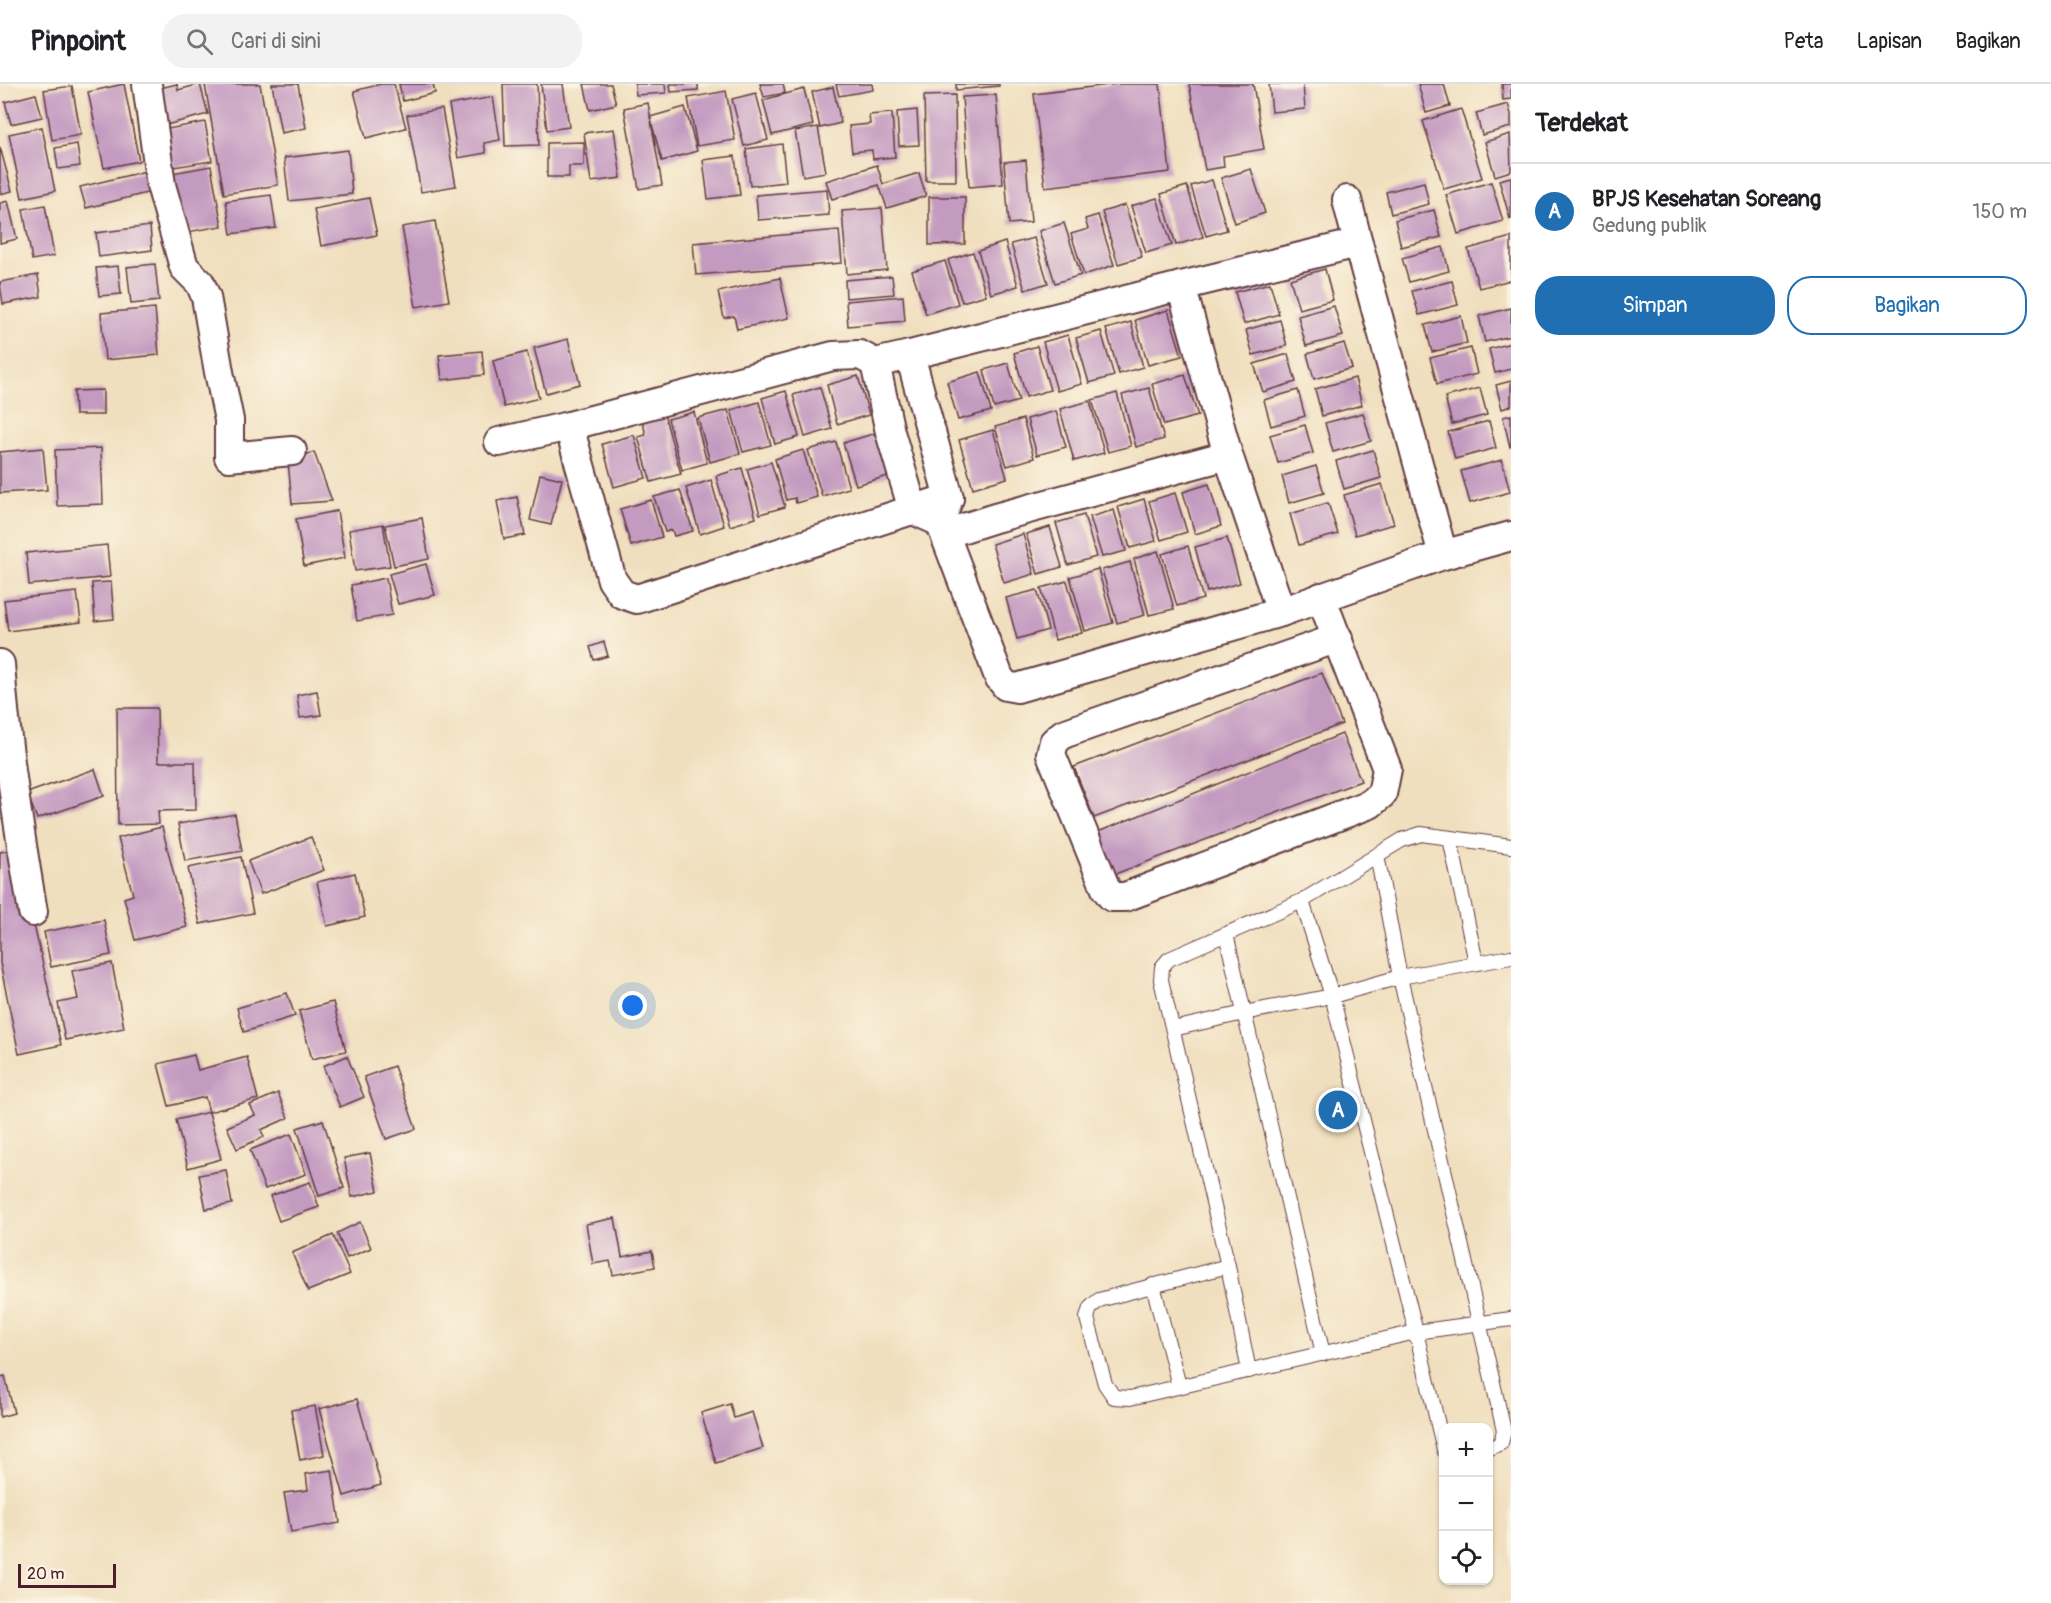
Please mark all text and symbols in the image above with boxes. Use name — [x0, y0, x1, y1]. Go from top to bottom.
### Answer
search box — [162, 14, 582, 68]
text: Pinpoint — [30, 24, 126, 59]
icon: search — [183, 25, 216, 58]
text: Cari di sini — [231, 27, 321, 55]
text: Peta — [1783, 28, 1824, 55]
text: Lapisan — [1857, 28, 1922, 55]
text: Bagikan — [1955, 28, 2021, 55]
text: Terdekat — [1535, 107, 1628, 139]
text: BPJS Kesehatan Soreang — [1592, 185, 1821, 213]
text: A — [1548, 199, 1561, 224]
text: 150 m — [1973, 199, 2027, 224]
text: Gedung publik — [1592, 213, 1707, 238]
button: Simpan — [1535, 276, 1775, 335]
button: Bagikan — [1787, 276, 2027, 335]
your location — [618, 991, 647, 1020]
pin: A — [1318, 1088, 1358, 1132]
map controls — [1439, 1423, 1493, 1585]
button: + — [1439, 1423, 1493, 1477]
button: − — [1439, 1477, 1493, 1531]
button: locate — [1439, 1531, 1493, 1585]
scale bar — [18, 1561, 116, 1588]
text: 20 m — [27, 1564, 65, 1584]

